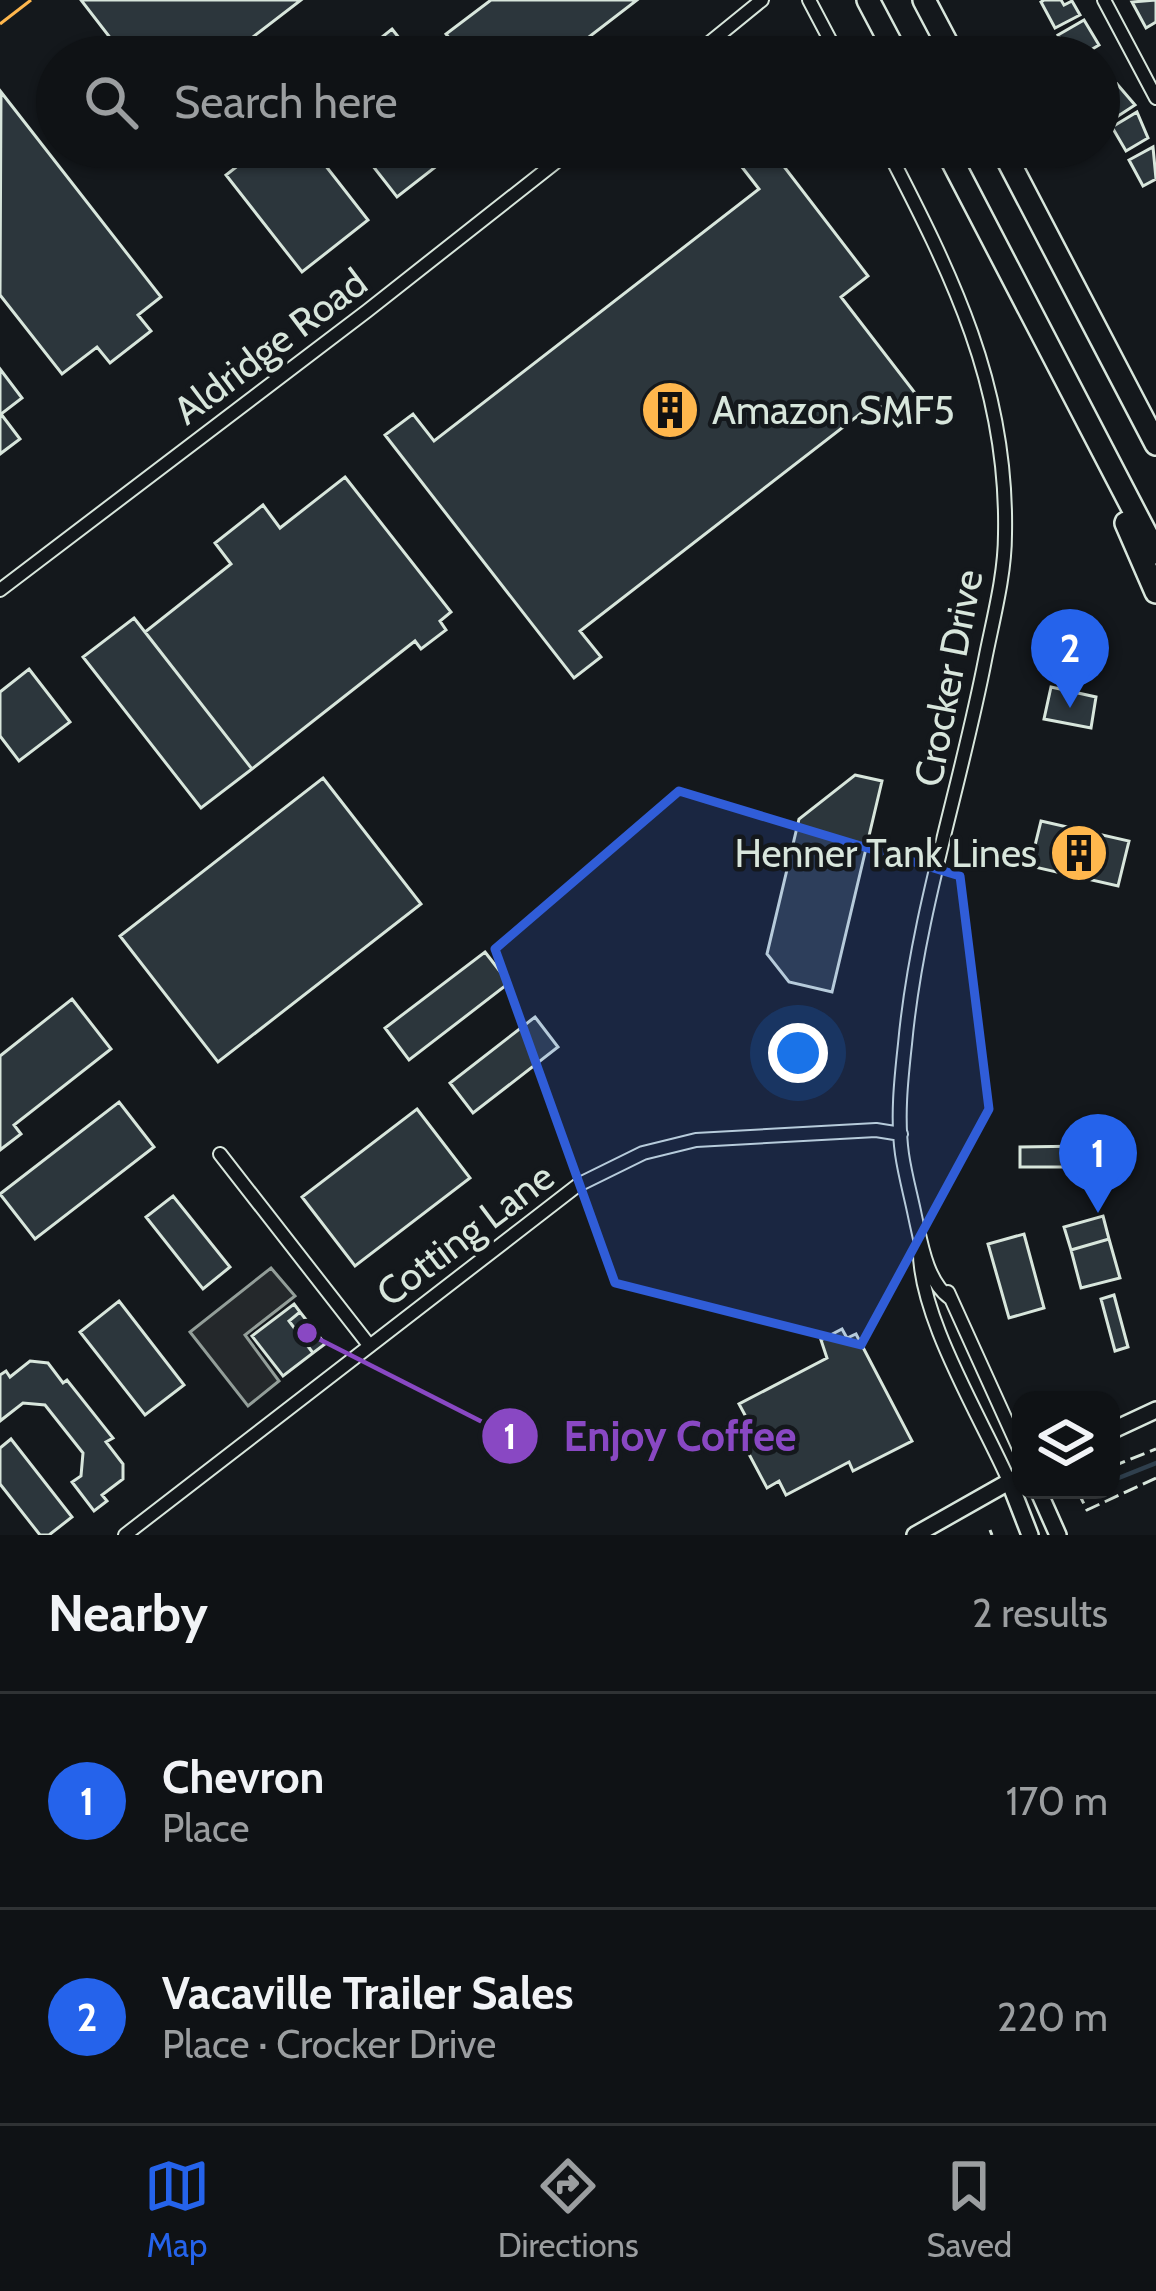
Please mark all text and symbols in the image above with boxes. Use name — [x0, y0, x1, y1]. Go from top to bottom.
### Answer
search box — [36, 36, 1120, 168]
icon: search — [78, 69, 144, 135]
text: Search here — [174, 75, 398, 129]
street label: Aldridge Road — [164, 258, 376, 434]
building icon: Amazon SMF5 — [639, 379, 701, 441]
place label: Amazon SMF5 — [712, 386, 955, 434]
street label: Crocker Drive — [903, 565, 993, 791]
pin: 2 — [1031, 609, 1109, 708]
building icon: Henner Tank Lines — [1048, 822, 1110, 884]
place label: Henner Tank Lines — [734, 829, 1037, 877]
your location — [768, 1023, 828, 1083]
pin: 1 — [1059, 1114, 1137, 1213]
street label: Cotting Lane — [367, 1152, 563, 1316]
map controls — [1012, 1391, 1120, 1499]
button: layers — [1012, 1391, 1120, 1499]
callout: Enjoy Coffee — [480, 1397, 821, 1475]
text: Enjoy Coffee — [564, 1410, 796, 1462]
text: 1 — [503, 1414, 517, 1458]
text: Nearby — [48, 1582, 208, 1644]
text: 2 results — [972, 1589, 1108, 1637]
text: Chevron — [162, 1750, 324, 1804]
text: 1 — [80, 1777, 94, 1825]
text: 170 m — [1006, 1777, 1108, 1825]
text: Place — [162, 1804, 249, 1852]
text: Vacaville Trailer Sales — [162, 1966, 573, 2020]
text: 2 — [77, 1993, 97, 2041]
text: 220 m — [997, 1993, 1108, 2041]
text: Place · Crocker Drive — [162, 2020, 496, 2068]
tab: Map — [144, 2153, 210, 2265]
tab: Directions — [498, 2153, 639, 2265]
tab: Saved — [926, 2153, 1012, 2265]

